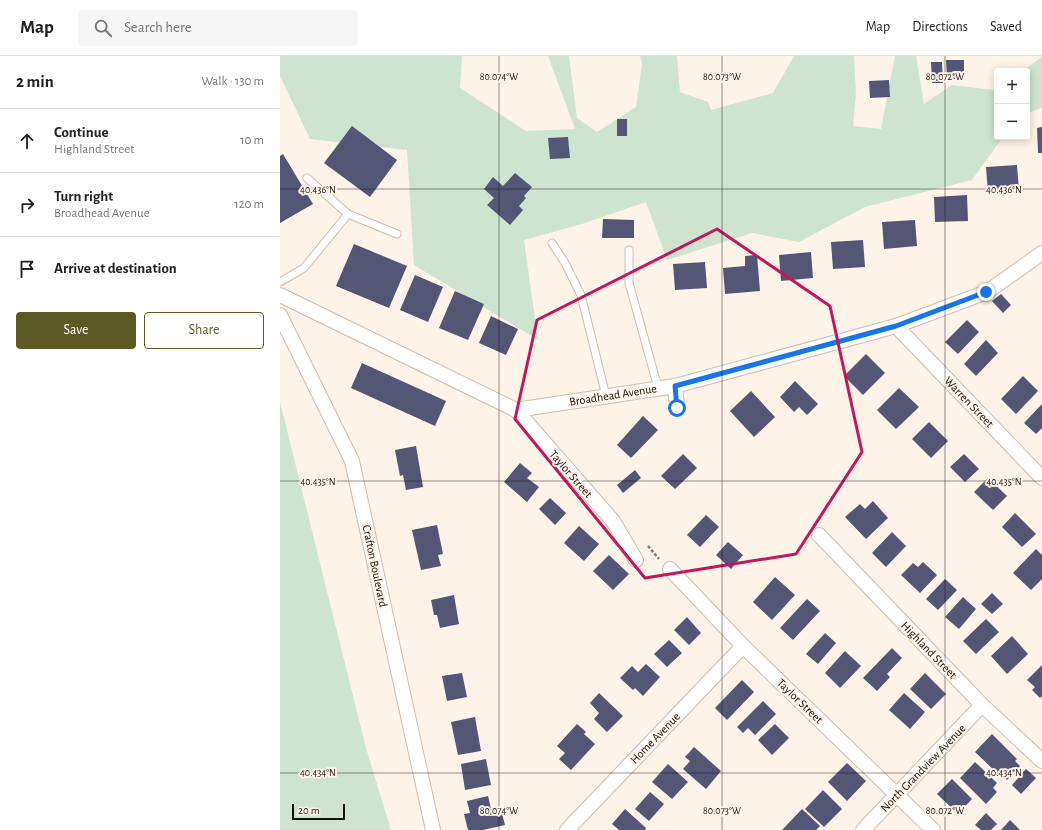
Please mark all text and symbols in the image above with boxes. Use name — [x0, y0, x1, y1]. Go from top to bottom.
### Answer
search box — [78, 10, 358, 46]
icon: search — [92, 17, 114, 39]
text: Map — [20, 18, 54, 37]
text: Search here — [124, 20, 192, 35]
text: Map — [866, 20, 890, 34]
text: Directions — [912, 20, 968, 34]
text: Saved — [990, 20, 1022, 34]
map controls — [994, 68, 1030, 140]
button: + — [994, 68, 1030, 104]
text: 80.074°W — [480, 72, 518, 82]
text: 80.073°W — [703, 72, 741, 82]
text: 80.072°W — [926, 72, 964, 82]
text: 2 min — [16, 73, 54, 90]
text: Walk · 130 m — [201, 75, 264, 88]
button: − — [994, 104, 1030, 140]
text: Continue — [54, 125, 109, 140]
icon: ahead — [16, 130, 38, 152]
text: 10 m — [240, 134, 264, 147]
text: Highland Street — [54, 143, 134, 156]
text: 40.436°N — [300, 185, 336, 195]
text: 40.436°N — [986, 185, 1022, 195]
text: Turn right — [54, 189, 113, 204]
icon: right — [16, 194, 38, 216]
text: 120 m — [234, 198, 264, 211]
text: Broadhead Avenue — [54, 207, 150, 220]
icon: arrive — [16, 258, 38, 280]
text: Arrive at destination — [54, 261, 177, 276]
route end — [977, 283, 995, 301]
button: Save — [16, 312, 136, 349]
button: Share — [144, 312, 264, 349]
street label: Warren Street — [942, 374, 996, 430]
street label: Broadhead Avenue — [568, 382, 658, 408]
route start — [668, 399, 686, 417]
street label: Taylor Street — [547, 448, 595, 501]
text: 40.435°N — [300, 477, 336, 487]
text: 40.435°N — [986, 477, 1022, 487]
street label: Crafton Boulevard — [360, 524, 390, 608]
street label: Highland Street — [899, 619, 959, 681]
street label: Taylor Street — [774, 676, 825, 726]
street label: Home Avenue — [628, 710, 682, 766]
street label: North Grandview Avenue — [878, 722, 968, 814]
text: 40.434°N — [300, 768, 336, 778]
text: 40.434°N — [986, 768, 1022, 778]
scale bar — [292, 802, 345, 821]
text: 20 m — [298, 805, 319, 816]
text: 80.074°W — [480, 806, 518, 816]
text: 80.073°W — [703, 806, 741, 816]
text: 80.072°W — [926, 806, 964, 816]

